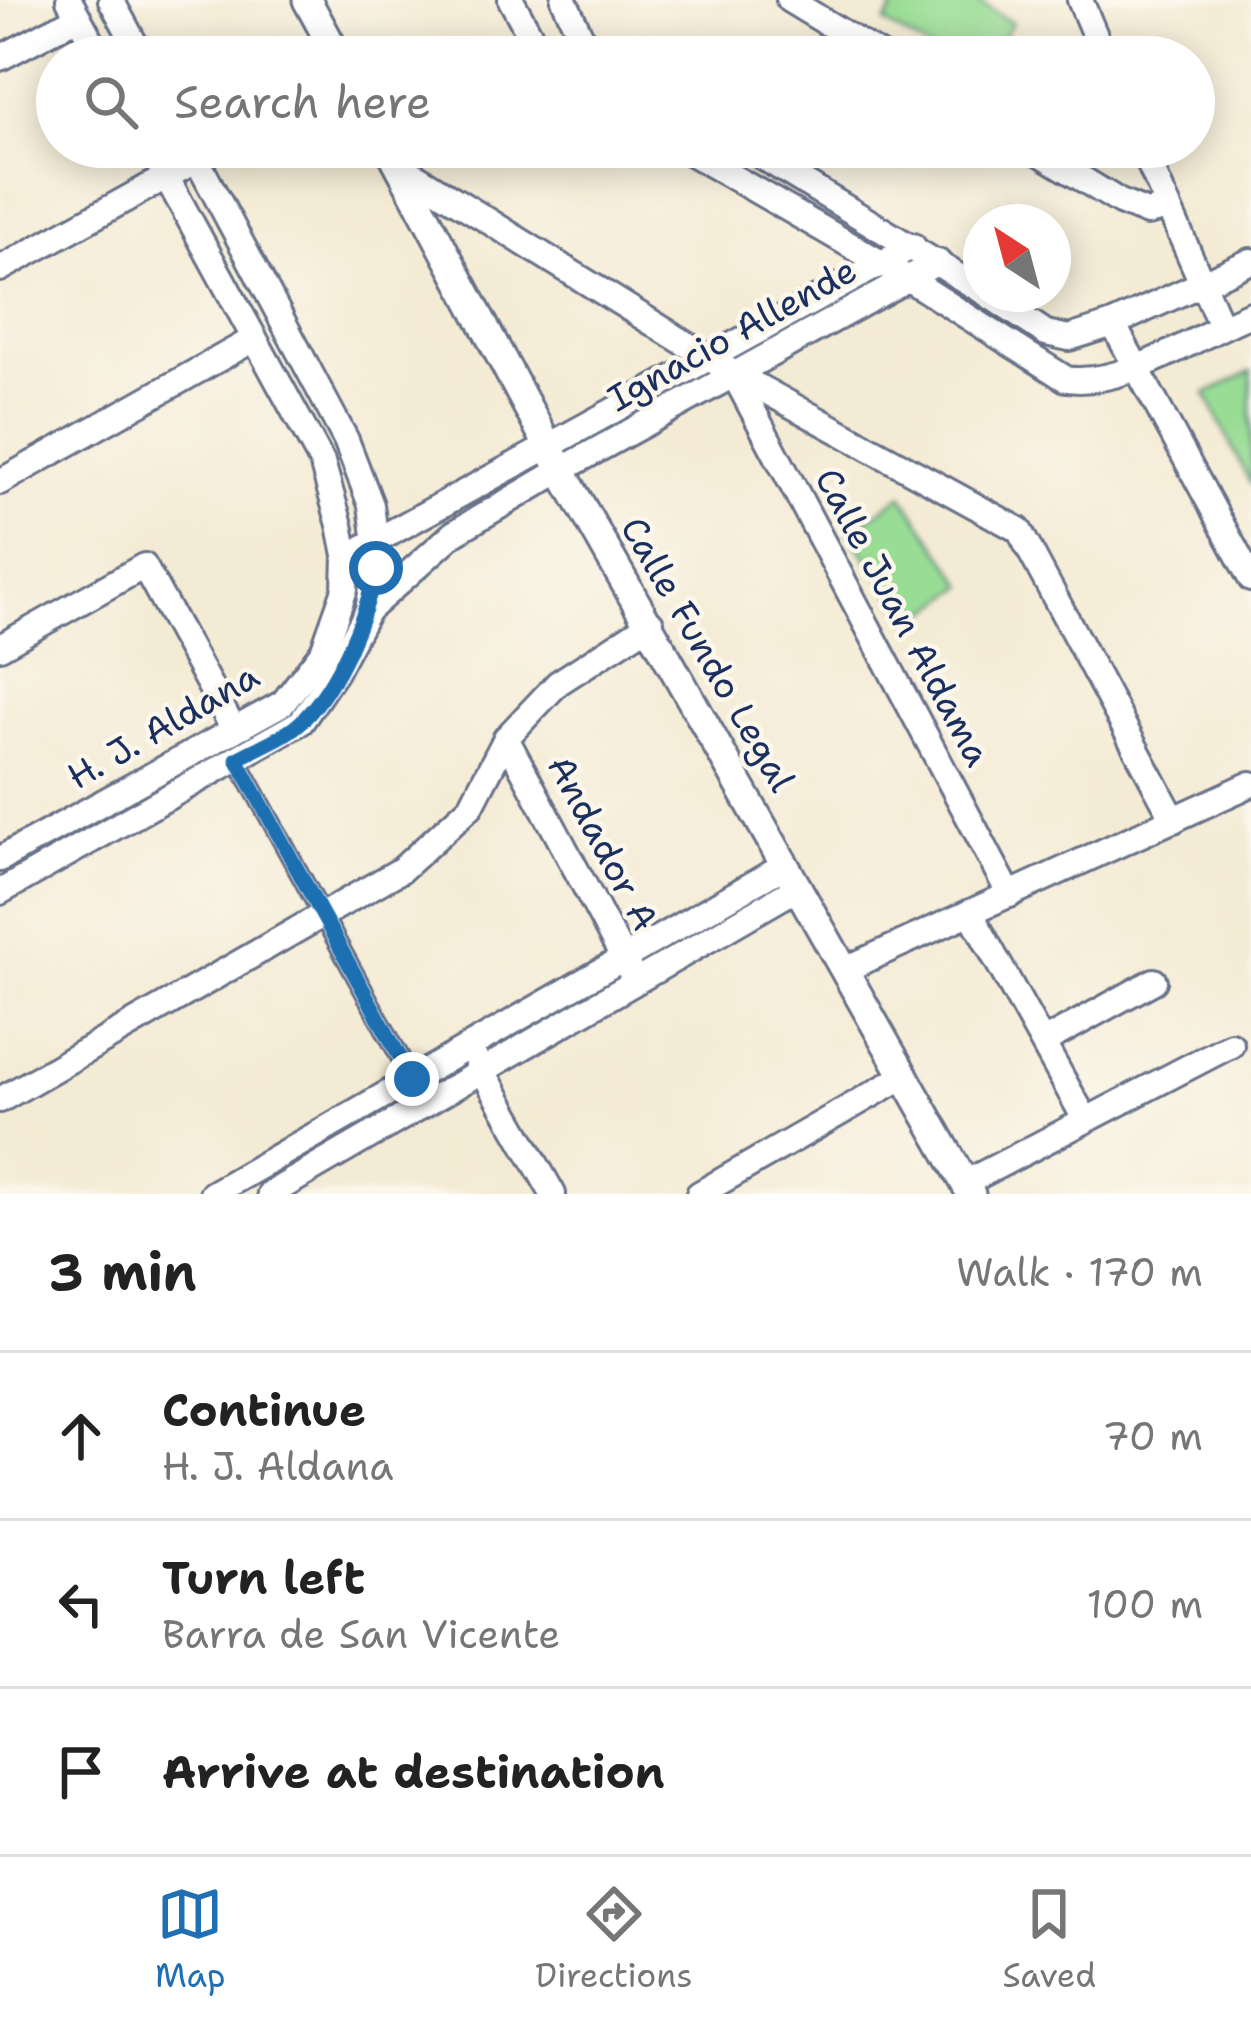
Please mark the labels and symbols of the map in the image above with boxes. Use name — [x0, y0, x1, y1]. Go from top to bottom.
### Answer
north arrow — [963, 204, 1071, 312]
street label: Ignacio Allende — [599, 245, 865, 423]
street label: Calle Juan Aldama — [804, 459, 1002, 775]
street label: Calle Fundo Legal — [609, 508, 807, 801]
route start — [349, 541, 403, 595]
street label: H. J. Aldana — [58, 651, 268, 801]
street label: Andador A — [536, 747, 670, 939]
route end — [385, 1052, 439, 1106]

